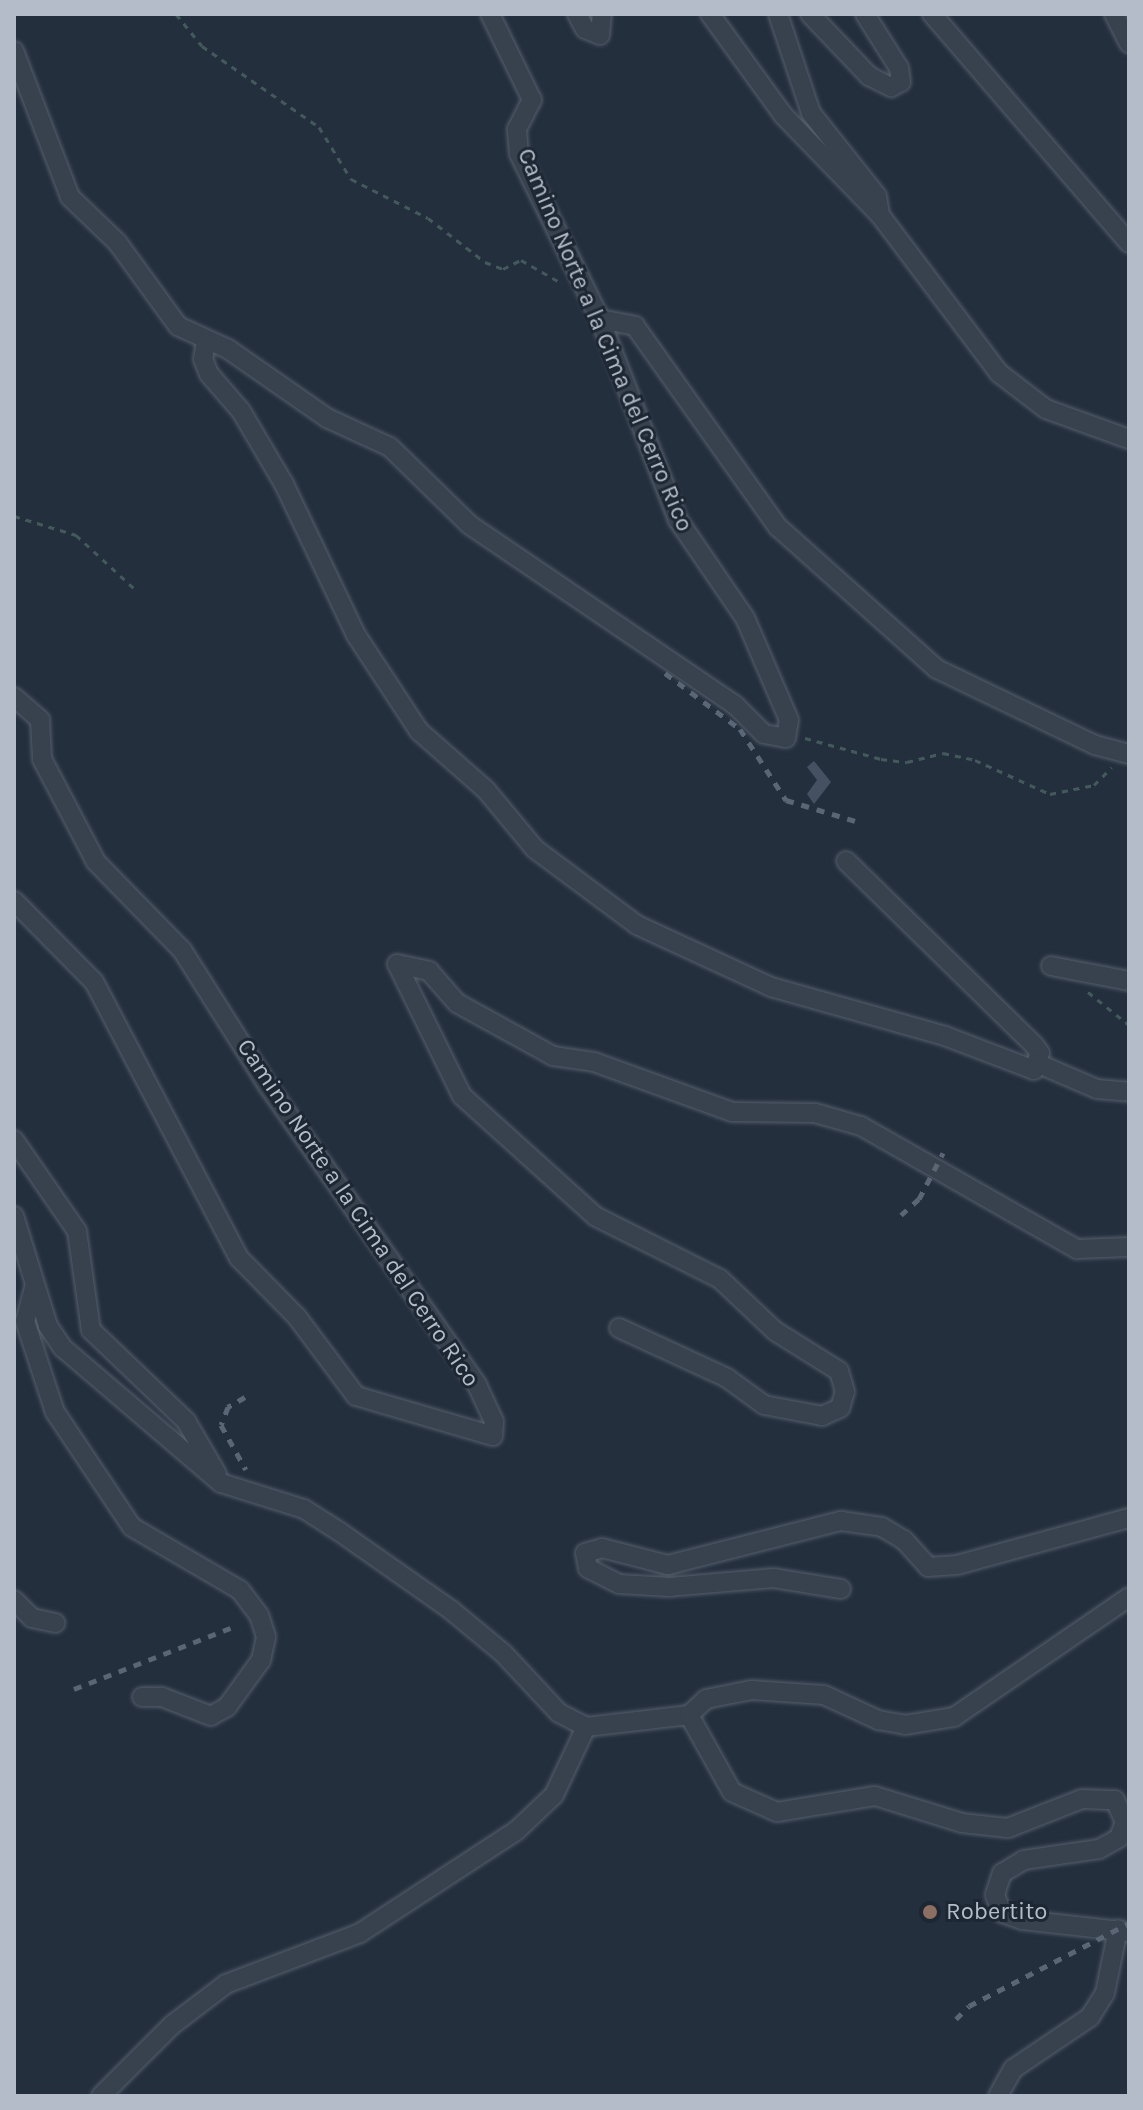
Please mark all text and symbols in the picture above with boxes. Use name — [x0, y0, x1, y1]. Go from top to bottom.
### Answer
street label: Camino Norte a la Cima del Cerro Rico — [511, 144, 699, 536]
street label: Camino Norte a la Cima del Cerro Rico — [230, 1034, 486, 1392]
place label: Robertito — [946, 1898, 1047, 1926]
marker: Robertito — [921, 1903, 939, 1921]

